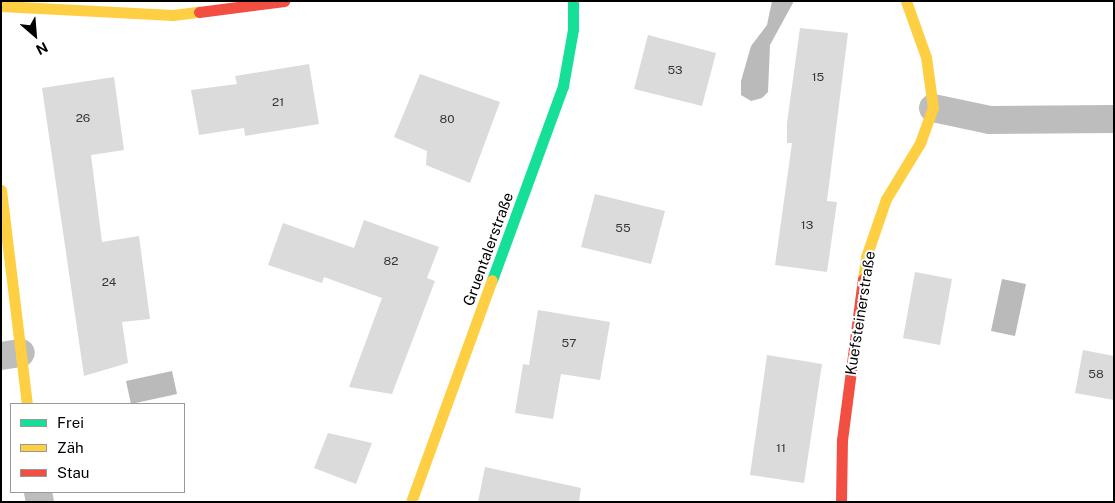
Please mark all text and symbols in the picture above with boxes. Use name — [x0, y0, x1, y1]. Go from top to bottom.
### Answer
north arrow — [10, 10, 60, 60]
text: N — [33, 39, 50, 58]
house number: 53 — [667, 64, 683, 78]
house number: 15 — [812, 71, 824, 85]
house number: 21 — [272, 96, 284, 110]
house number: 26 — [76, 112, 90, 126]
house number: 80 — [439, 113, 455, 127]
street label: Gruentalerstraße — [459, 190, 517, 308]
house number: 13 — [801, 219, 813, 233]
house number: 55 — [615, 222, 631, 236]
street label: Kuefsteinerstraße — [841, 250, 879, 376]
house number: 82 — [384, 255, 398, 269]
house number: 24 — [102, 276, 116, 290]
house number: 57 — [562, 337, 576, 351]
house number: 58 — [1088, 368, 1104, 382]
legend — [10, 403, 185, 493]
text: Frei — [57, 414, 84, 431]
text: Zäh — [57, 439, 84, 456]
house number: 11 — [776, 442, 786, 456]
text: Stau — [57, 464, 90, 481]

